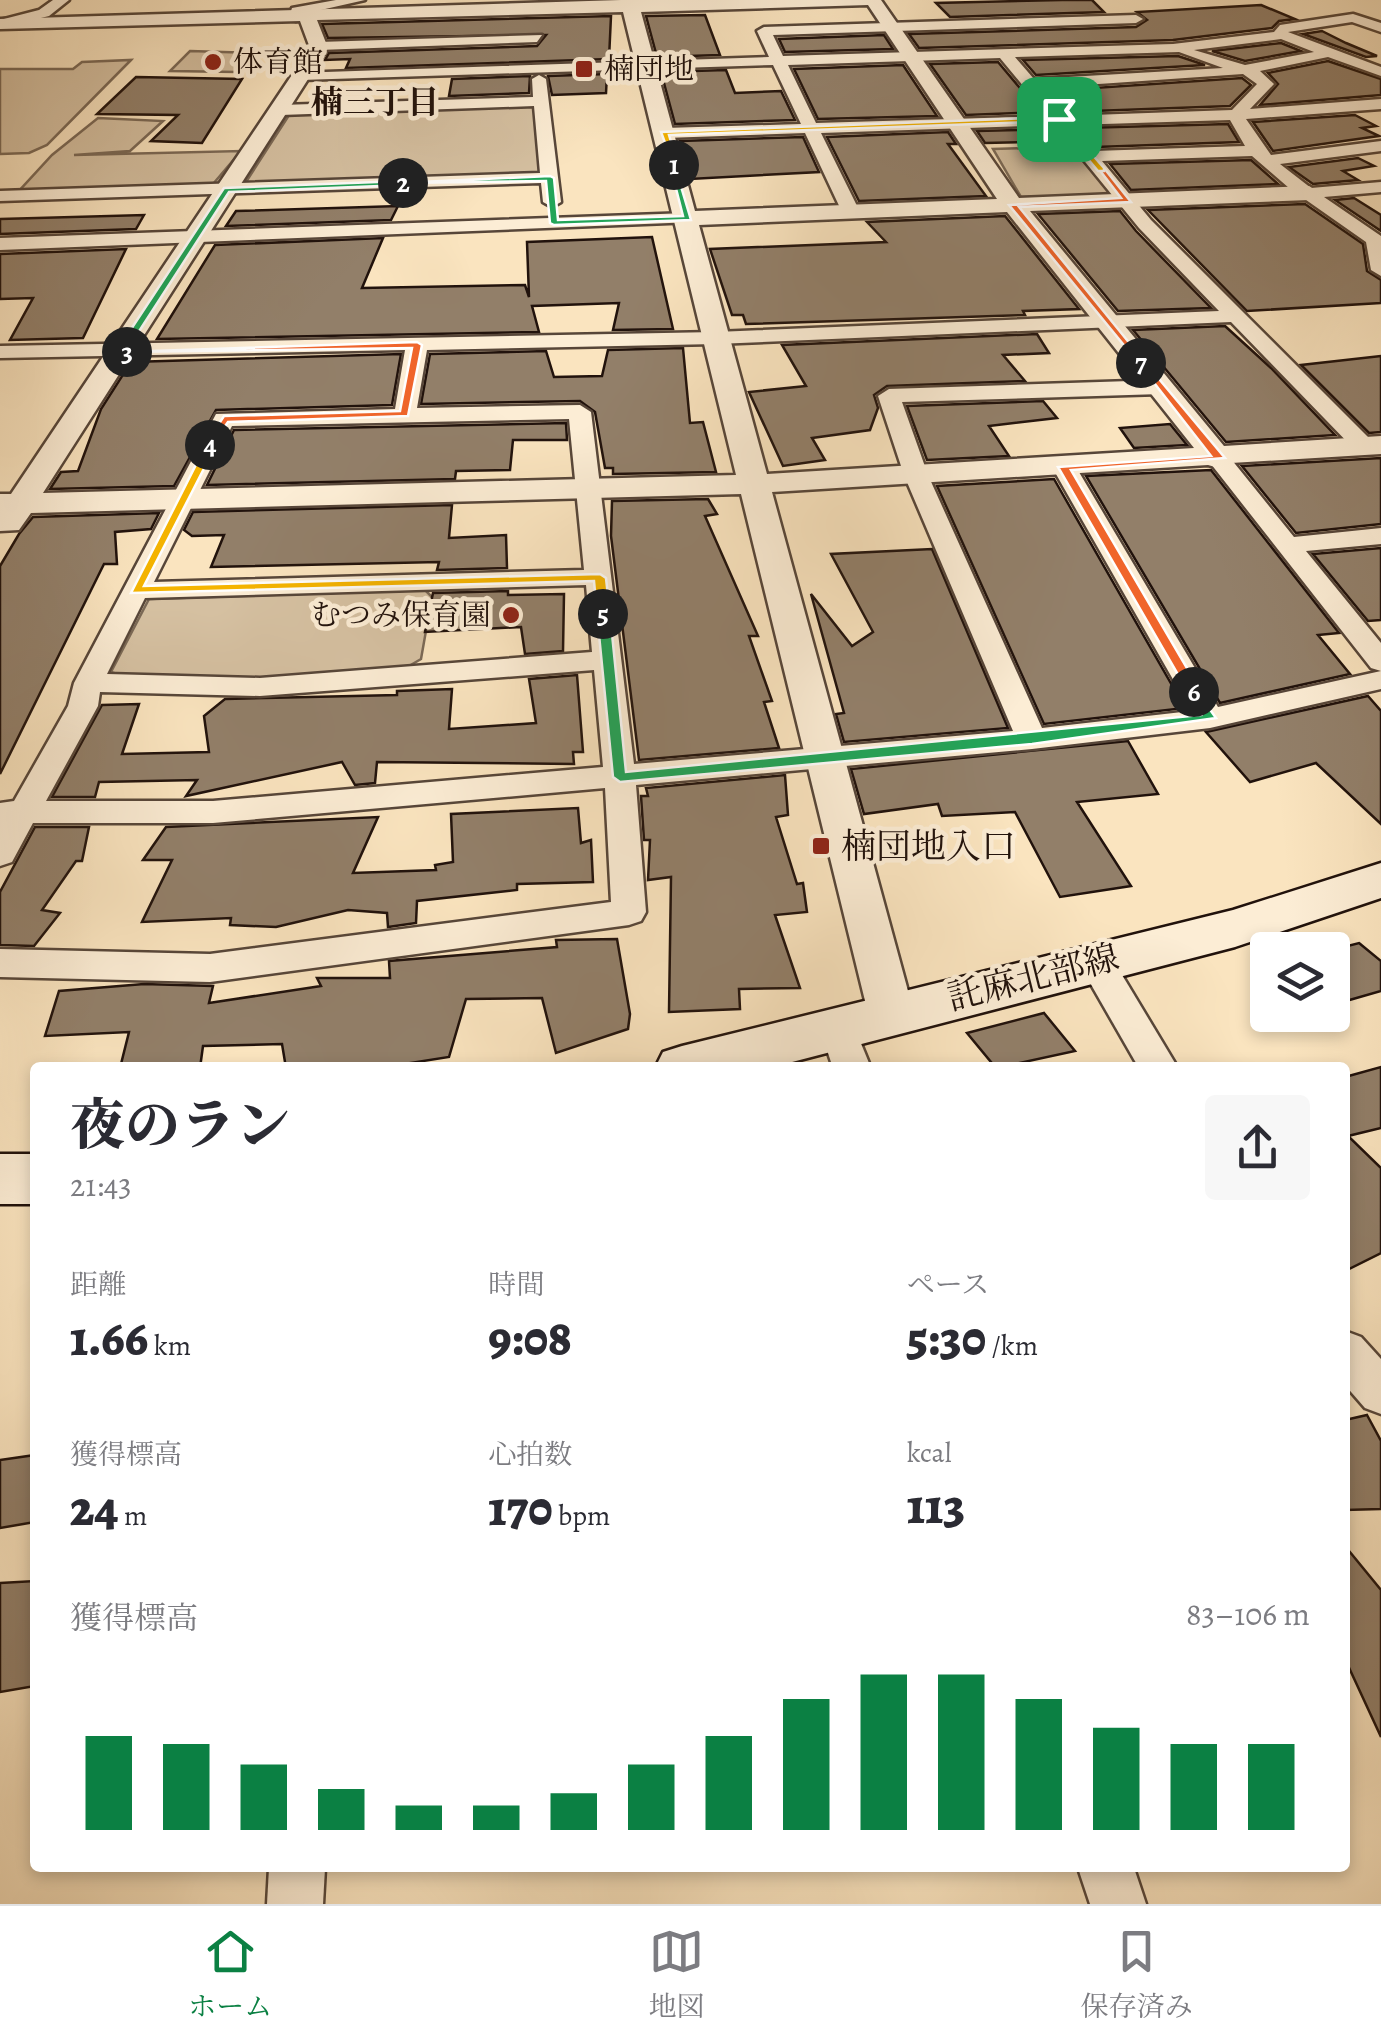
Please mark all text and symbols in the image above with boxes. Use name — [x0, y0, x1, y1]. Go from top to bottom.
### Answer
place label: 体育館 — [233, 42, 323, 82]
place label: 楠団地 — [604, 49, 694, 89]
marker: 体育館 — [202, 51, 224, 73]
marker: 楠団地 — [573, 58, 595, 80]
pin — [1017, 77, 1102, 162]
district label: 楠三丁目 — [311, 80, 439, 124]
icon: arrive — [1032, 92, 1087, 147]
pin: 1 — [649, 140, 699, 190]
text: 1 — [669, 146, 679, 184]
pin: 2 — [378, 158, 428, 208]
text: 2 — [396, 164, 410, 202]
pin: 3 — [102, 327, 152, 377]
text: 3 — [121, 333, 133, 371]
pin: 7 — [1116, 338, 1166, 388]
text: 7 — [1135, 344, 1147, 382]
pin: 4 — [185, 420, 235, 470]
text: 4 — [203, 426, 217, 464]
pin: 5 — [578, 589, 628, 639]
place label: むつみ保育園 — [311, 595, 491, 635]
text: 5 — [597, 595, 609, 633]
marker: むつみ保育園 — [500, 604, 522, 626]
pin: 6 — [1169, 667, 1219, 717]
text: 6 — [1187, 673, 1201, 711]
place label: 楠団地入口 — [841, 822, 1016, 870]
marker: 楠団地入口 — [810, 835, 832, 857]
map controls — [1250, 932, 1350, 1032]
button: layers — [1250, 932, 1350, 1032]
street label: 託麻北部線 — [942, 933, 1124, 1021]
text: 夜のラン — [70, 1088, 290, 1163]
button: share — [1205, 1095, 1310, 1200]
text: 21:43 — [70, 1163, 132, 1207]
text: 距離 — [70, 1266, 126, 1304]
text: 時間 — [488, 1266, 544, 1304]
text: ペース — [907, 1266, 989, 1304]
text: 1.66 — [70, 1304, 148, 1372]
text: 9:08 — [488, 1304, 572, 1372]
text: 5:30 — [907, 1304, 986, 1372]
text: km — [148, 1327, 191, 1365]
text: /km — [986, 1327, 1038, 1365]
text: kcal — [907, 1434, 952, 1472]
text: 獲得標高 — [70, 1436, 182, 1474]
text: 心拍数 — [488, 1436, 572, 1474]
text: 113 — [907, 1472, 965, 1540]
text: 24 — [70, 1474, 118, 1542]
text: 170 — [488, 1474, 552, 1542]
text: m — [118, 1497, 147, 1535]
text: bpm — [552, 1497, 610, 1535]
text: 83–106 m — [1186, 1592, 1310, 1636]
text: 獲得標高 — [70, 1596, 198, 1640]
tab: ホーム — [188, 1924, 272, 2026]
tab: 地図 — [648, 1924, 705, 2026]
tab: 保存済み — [1081, 1924, 1193, 2026]

